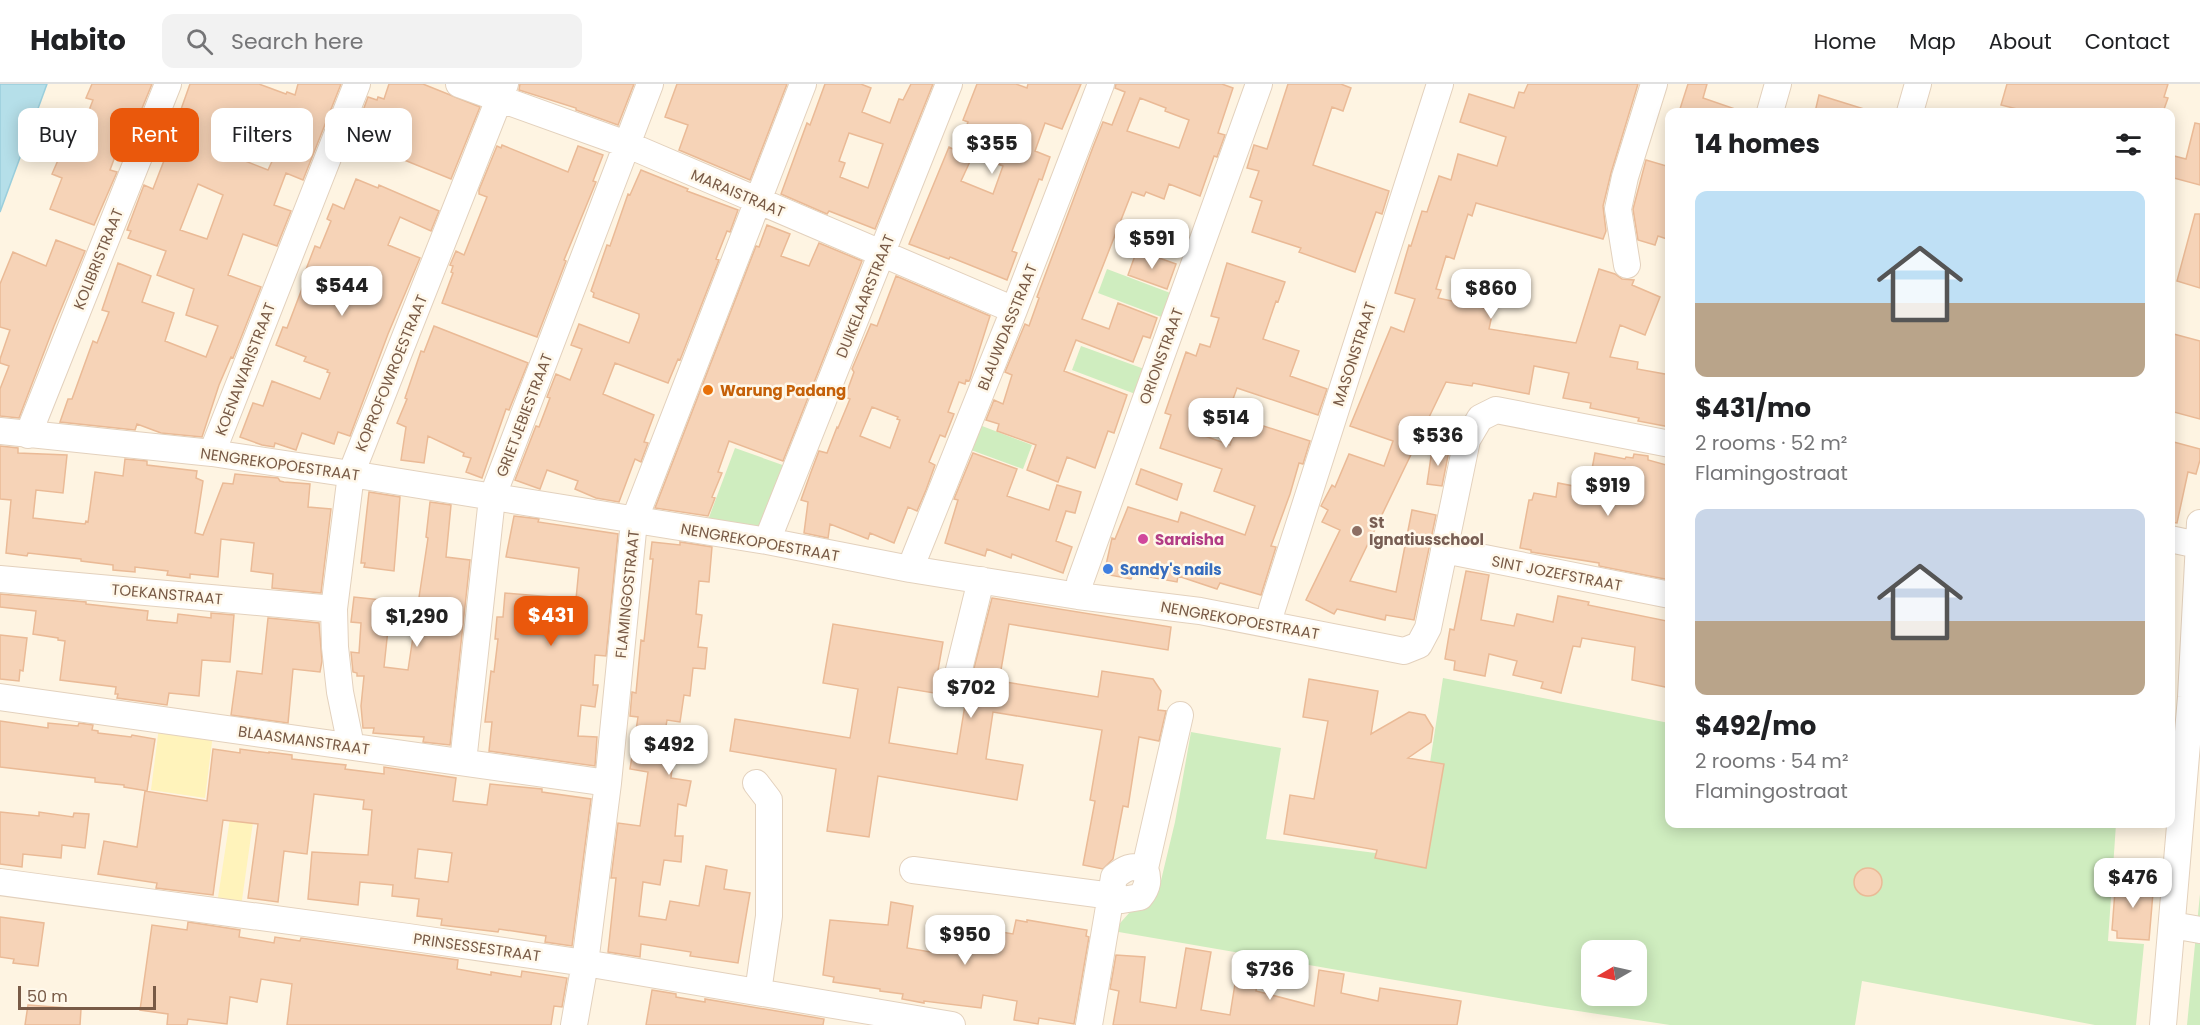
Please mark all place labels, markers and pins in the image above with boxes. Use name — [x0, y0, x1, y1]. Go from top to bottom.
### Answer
pin: $355 — [956, 124, 1028, 175]
pin: $591 — [1116, 219, 1188, 270]
pin: $544 — [306, 266, 378, 317]
pin: $860 — [1455, 269, 1527, 320]
place label: Warung Padang — [720, 380, 846, 401]
marker: Warung Padang — [701, 383, 715, 397]
pin: $514 — [1190, 398, 1262, 449]
pin: $536 — [1402, 416, 1474, 467]
pin: $919 — [1572, 466, 1644, 517]
place label: St Ignatiusschool — [1369, 512, 1484, 550]
marker: St Ignatiusschool — [1350, 524, 1364, 538]
place label: Saraisha — [1155, 529, 1224, 550]
marker: Saraisha — [1136, 532, 1150, 546]
place label: Sandy's nails — [1120, 559, 1222, 580]
marker: Sandy's nails — [1101, 562, 1115, 576]
pin: $431 — [515, 596, 587, 647]
pin: $1,290 — [368, 597, 466, 648]
pin: $702 — [935, 668, 1007, 719]
pin: $492 — [633, 725, 705, 776]
pin: $476 — [2097, 858, 2169, 909]
pin: $950 — [929, 915, 1001, 966]
pin: $736 — [1234, 950, 1306, 1001]

